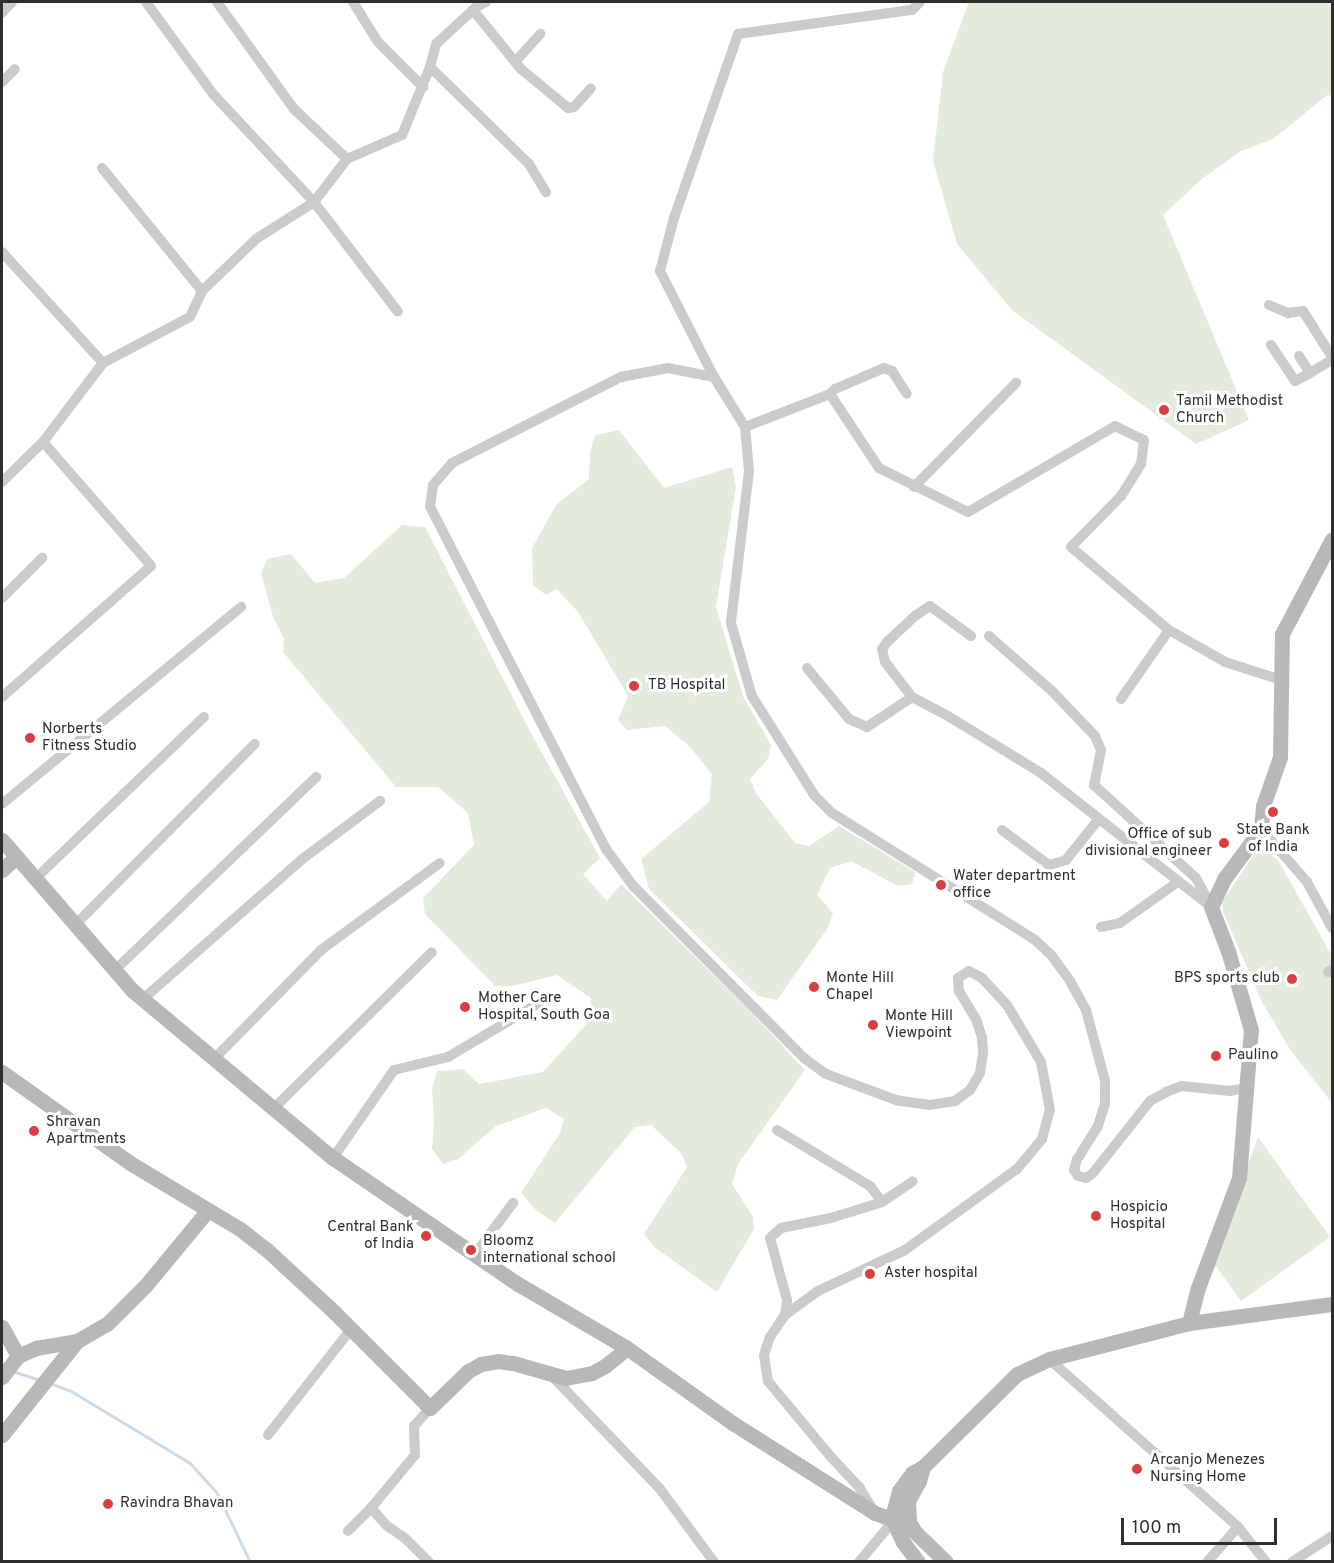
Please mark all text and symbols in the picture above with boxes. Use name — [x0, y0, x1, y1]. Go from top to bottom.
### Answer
place label: Tamil Methodist Church — [1176, 392, 1283, 427]
marker: Tamil Methodist Church — [1157, 403, 1171, 417]
marker: TB Hospital — [625, 677, 643, 695]
place label: TB Hospital — [648, 677, 725, 695]
place label: Norberts Fitness Studio — [42, 720, 137, 755]
marker: Norberts Fitness Studio — [23, 731, 37, 745]
marker: State Bank of India — [1266, 805, 1280, 819]
place label: State Bank of India — [1236, 821, 1310, 856]
place label: Office of sub divisional engineer — [1085, 825, 1212, 860]
marker: Office of sub divisional engineer — [1217, 836, 1231, 850]
place label: Water department office — [953, 867, 1076, 902]
marker: Water department office — [934, 878, 948, 892]
place label: Monte Hill Chapel — [826, 969, 894, 1004]
place label: BPS sports club — [1174, 970, 1280, 988]
marker: BPS sports club — [1285, 972, 1299, 986]
marker: Monte Hill Chapel — [807, 980, 821, 994]
place label: Mother Care Hospital, South Goa — [478, 989, 610, 1024]
marker: Mother Care Hospital, South Goa — [456, 998, 474, 1016]
place label: Monte Hill Viewpoint — [885, 1007, 953, 1042]
marker: Monte Hill Viewpoint — [866, 1018, 880, 1032]
place label: Paulino — [1228, 1047, 1278, 1065]
marker: Paulino — [1209, 1049, 1223, 1063]
place label: Shravan Apartments — [46, 1113, 126, 1148]
marker: Shravan Apartments — [27, 1124, 41, 1138]
place label: Hospicio Hospital — [1110, 1198, 1168, 1233]
marker: Hospicio Hospital — [1087, 1207, 1105, 1225]
place label: Central Bank of India — [327, 1218, 414, 1253]
marker: Central Bank of India — [419, 1229, 433, 1243]
place label: Bloomz international school — [483, 1232, 616, 1267]
marker: Bloomz international school — [464, 1243, 478, 1257]
marker: Aster hospital — [861, 1265, 879, 1283]
place label: Aster hospital — [884, 1265, 978, 1283]
place label: Arcanjo Menezes Nursing Home — [1150, 1451, 1265, 1486]
marker: Arcanjo Menezes Nursing Home — [1128, 1460, 1146, 1478]
place label: Ravindra Bhavan — [120, 1495, 233, 1513]
marker: Ravindra Bhavan — [101, 1497, 115, 1511]
scale bar — [1124, 1506, 1280, 1544]
text: 100 m — [1132, 1517, 1181, 1540]

